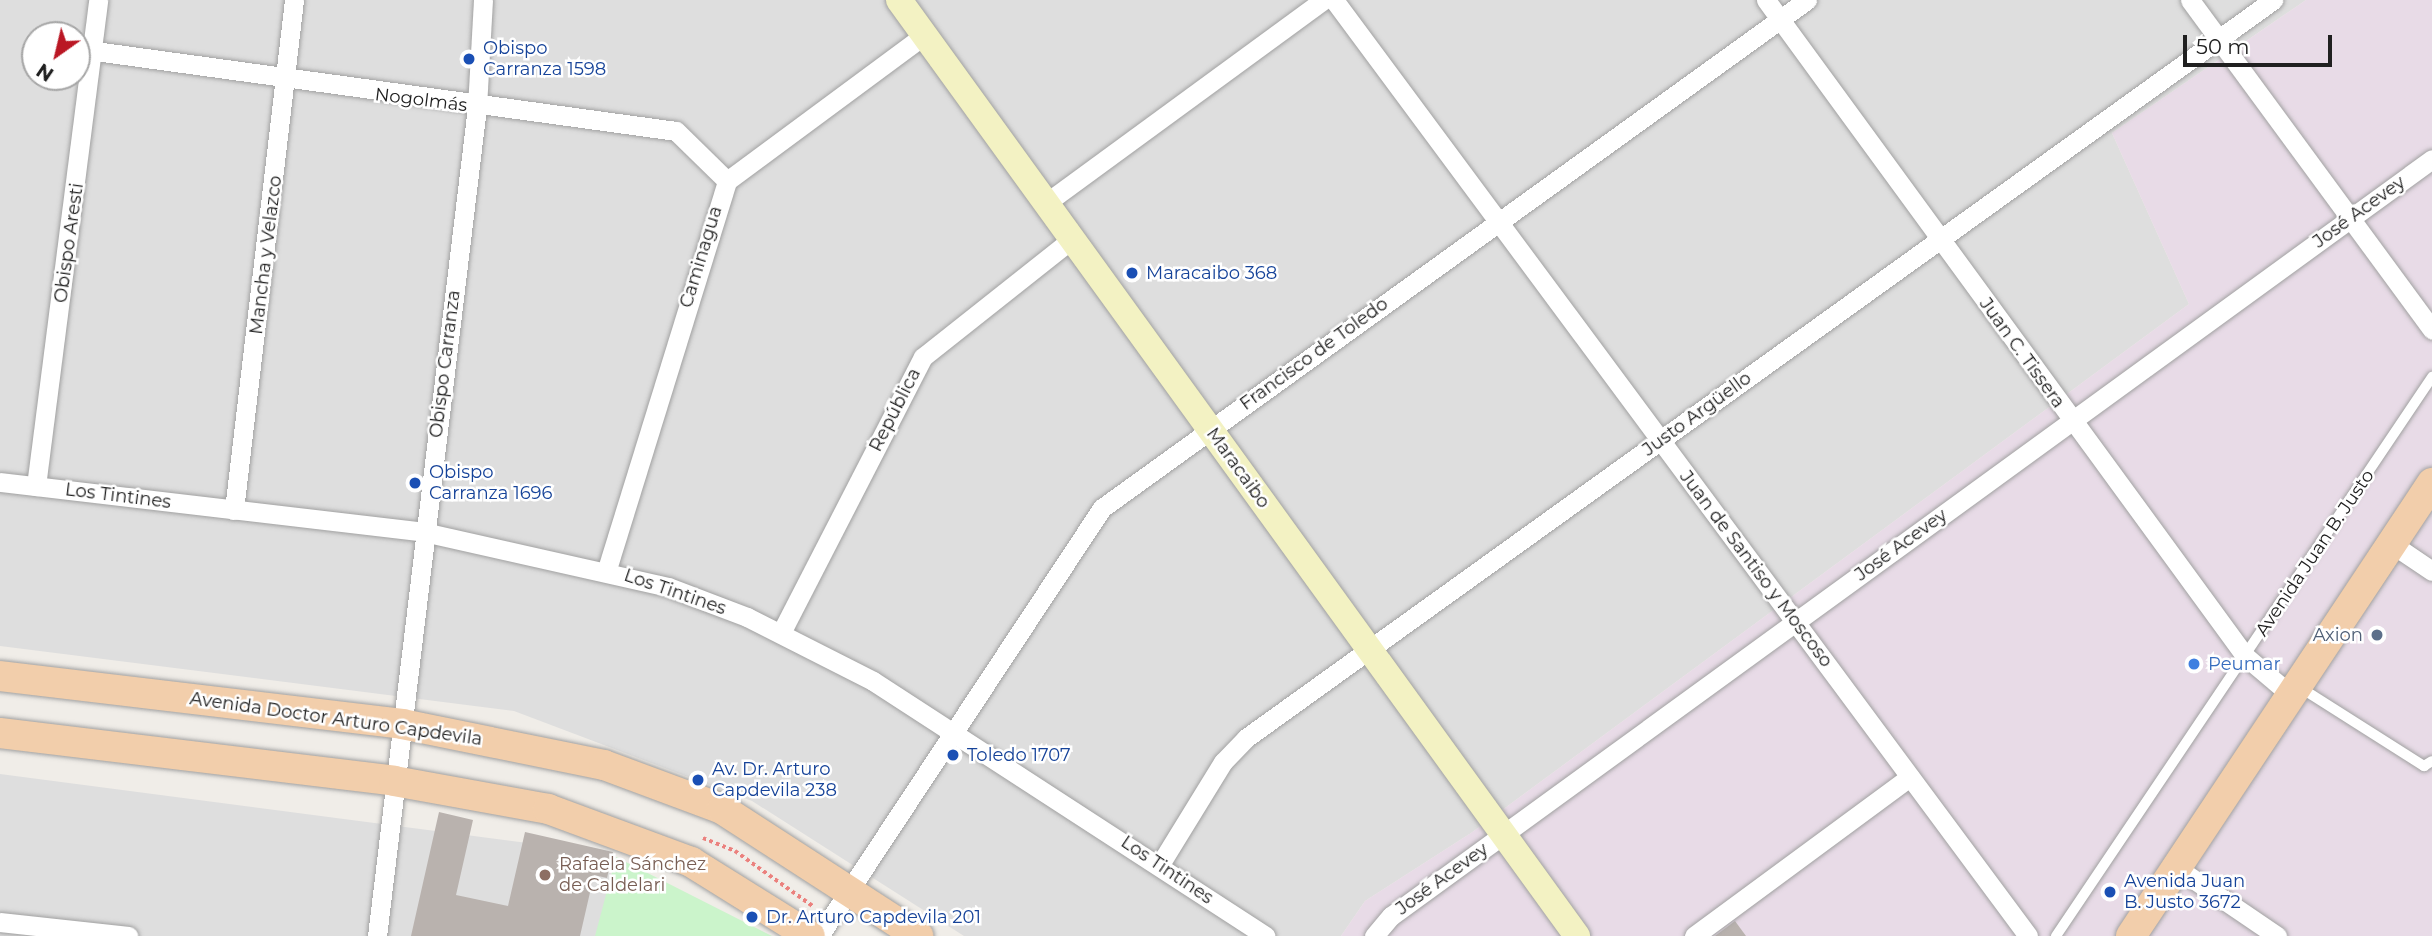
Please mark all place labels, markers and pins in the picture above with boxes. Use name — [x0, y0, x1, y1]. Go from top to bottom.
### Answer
place label: Obispo Carranza 1598 — [483, 38, 606, 80]
marker: Obispo Carranza 1598 — [461, 51, 477, 67]
place label: Maracaibo 368 — [1146, 262, 1277, 284]
marker: Maracaibo 368 — [1124, 265, 1140, 281]
place label: Obispo Carranza 1696 — [429, 462, 553, 504]
marker: Obispo Carranza 1696 — [407, 475, 423, 491]
place label: Axion — [2313, 624, 2363, 646]
marker: Axion — [2369, 627, 2385, 643]
place label: Peumar — [2208, 653, 2281, 675]
marker: Peumar — [2186, 656, 2202, 672]
place label: Toledo 1707 — [967, 744, 1071, 766]
marker: Toledo 1707 — [945, 747, 961, 763]
place label: Av. Dr. Arturo Capdevila 238 — [712, 759, 837, 802]
marker: Av. Dr. Arturo Capdevila 238 — [690, 772, 706, 788]
place label: Rafaela Sánchez de Caldelari — [559, 854, 706, 896]
marker: Rafaela Sánchez de Caldelari — [537, 867, 553, 883]
place label: Avenida Juan B. Justo 3672 — [2124, 871, 2245, 914]
marker: Avenida Juan B. Justo 3672 — [2102, 884, 2118, 900]
place label: Dr. Arturo Capdevila 201 — [766, 906, 981, 928]
marker: Dr. Arturo Capdevila 201 — [744, 909, 760, 925]

